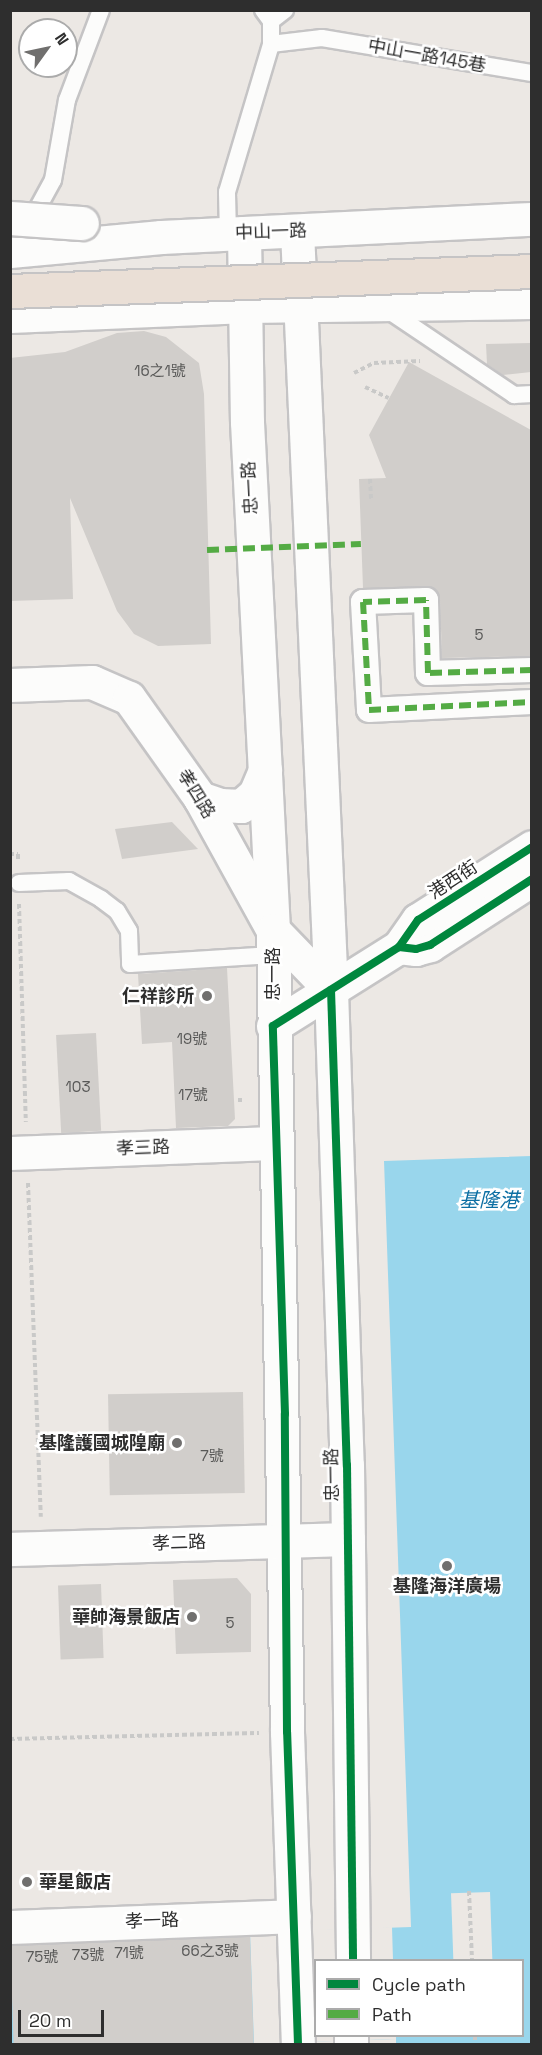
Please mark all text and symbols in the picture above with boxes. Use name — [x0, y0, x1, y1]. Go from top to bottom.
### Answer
north arrow — [18, 18, 78, 78]
text: N — [50, 29, 74, 49]
street label: 中山一路145巷 — [366, 35, 488, 77]
street label: 中山一路 — [235, 220, 307, 244]
house number: 16之1號 — [134, 362, 186, 380]
street label: 忠一路 — [238, 460, 262, 516]
house number: 5 — [475, 626, 483, 644]
street label: 孝四路 — [173, 765, 219, 823]
street label: 港西街 — [424, 856, 482, 904]
street label: 忠一路 — [262, 947, 284, 1001]
place label: 仁祥診所 — [122, 985, 194, 1007]
marker: 仁祥診所 — [198, 987, 216, 1005]
house number: 19號 — [177, 1030, 207, 1048]
house number: 103 — [66, 1078, 90, 1096]
house number: 17號 — [178, 1086, 208, 1104]
street label: 孝三路 — [116, 1136, 170, 1160]
water label: 基隆港 — [459, 1188, 519, 1212]
place label: 基隆護國城隍廟 — [39, 1432, 165, 1454]
marker: 基隆護國城隍廟 — [170, 1436, 184, 1450]
house number: 7號 — [200, 1447, 224, 1465]
street label: 忠一路 — [321, 1448, 343, 1502]
street label: 孝二路 — [152, 1531, 206, 1555]
marker: 基隆海洋廣場 — [440, 1559, 454, 1573]
place label: 基隆海洋廣場 — [393, 1575, 501, 1597]
place label: 華帥海景飯店 — [72, 1606, 180, 1628]
marker: 華帥海景飯店 — [185, 1610, 199, 1624]
house number: 5 — [226, 1614, 234, 1632]
place label: 華星飯店 — [39, 1871, 111, 1893]
marker: 華星飯店 — [20, 1875, 34, 1889]
street label: 孝一路 — [125, 1909, 179, 1933]
house number: 66之3號 — [181, 1942, 239, 1960]
house number: 71號 — [114, 1944, 144, 1962]
house number: 73號 — [72, 1946, 104, 1964]
house number: 75號 — [26, 1948, 58, 1966]
legend — [314, 1959, 524, 2037]
text: Cycle path — [372, 1973, 466, 1996]
scale bar — [21, 1998, 106, 2036]
text: Path — [372, 2003, 412, 2026]
text: 20 m — [29, 2009, 72, 2032]

